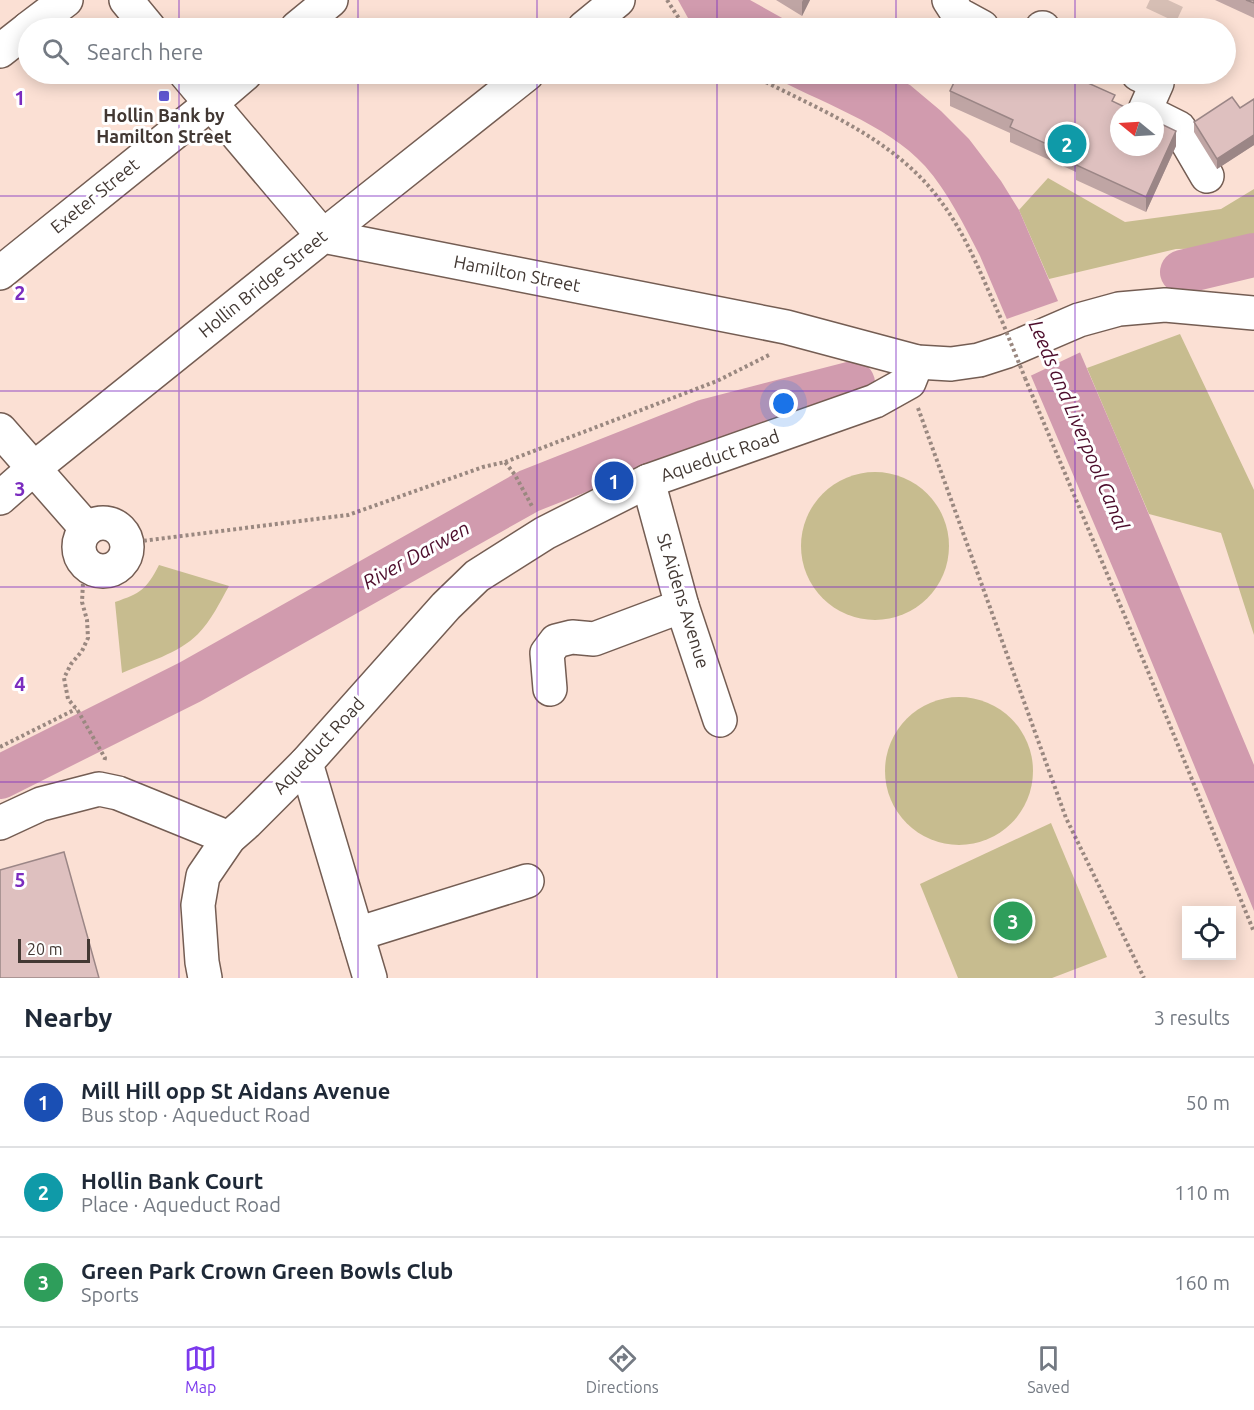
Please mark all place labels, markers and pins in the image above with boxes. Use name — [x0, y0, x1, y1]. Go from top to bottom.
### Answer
marker: Hollin Bank by Hamilton Street — [157, 89, 171, 103]
place label: Hollin Bank by Hamilton Street — [96, 105, 232, 146]
pin: 2 — [1048, 122, 1086, 166]
pin: 1 — [594, 458, 634, 504]
pin: 3 — [994, 898, 1032, 944]

